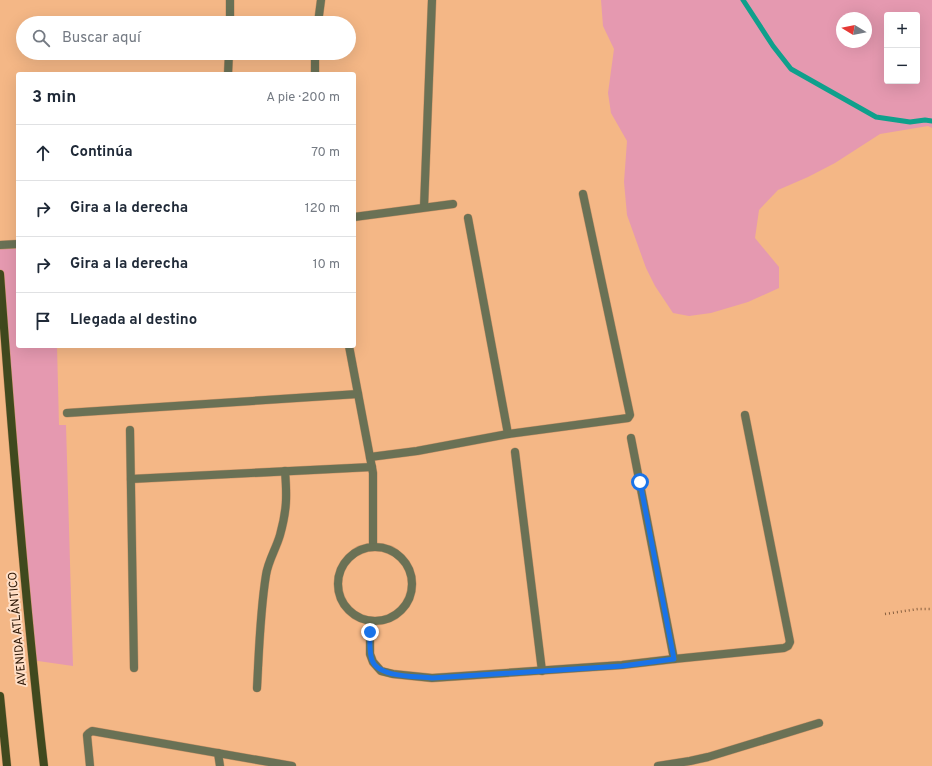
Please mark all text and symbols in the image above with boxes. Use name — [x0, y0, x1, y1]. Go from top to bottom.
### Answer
north arrow — [836, 12, 872, 48]
map controls — [884, 12, 920, 84]
button: + — [884, 12, 920, 48]
search box — [16, 16, 356, 60]
icon: search — [30, 27, 52, 49]
text: Buscar aquí — [62, 29, 141, 48]
button: − — [884, 48, 920, 84]
text: 3 min — [32, 87, 76, 109]
text: A pie · 200 m — [266, 90, 340, 106]
icon: ahead — [32, 142, 54, 164]
text: Continúa — [70, 143, 132, 162]
text: 70 m — [311, 145, 340, 161]
icon: right — [32, 198, 54, 220]
text: Gira a la derecha — [70, 199, 188, 218]
text: 120 m — [305, 201, 340, 217]
icon: right — [32, 254, 54, 276]
text: Gira a la derecha — [70, 255, 188, 274]
text: 10 m — [313, 257, 340, 273]
icon: arrive — [32, 310, 54, 332]
text: Llegada al destino — [70, 311, 197, 330]
route start — [631, 473, 649, 491]
street label: AVENIDA ATLÁNTICO — [5, 571, 31, 687]
route end — [361, 623, 379, 641]

